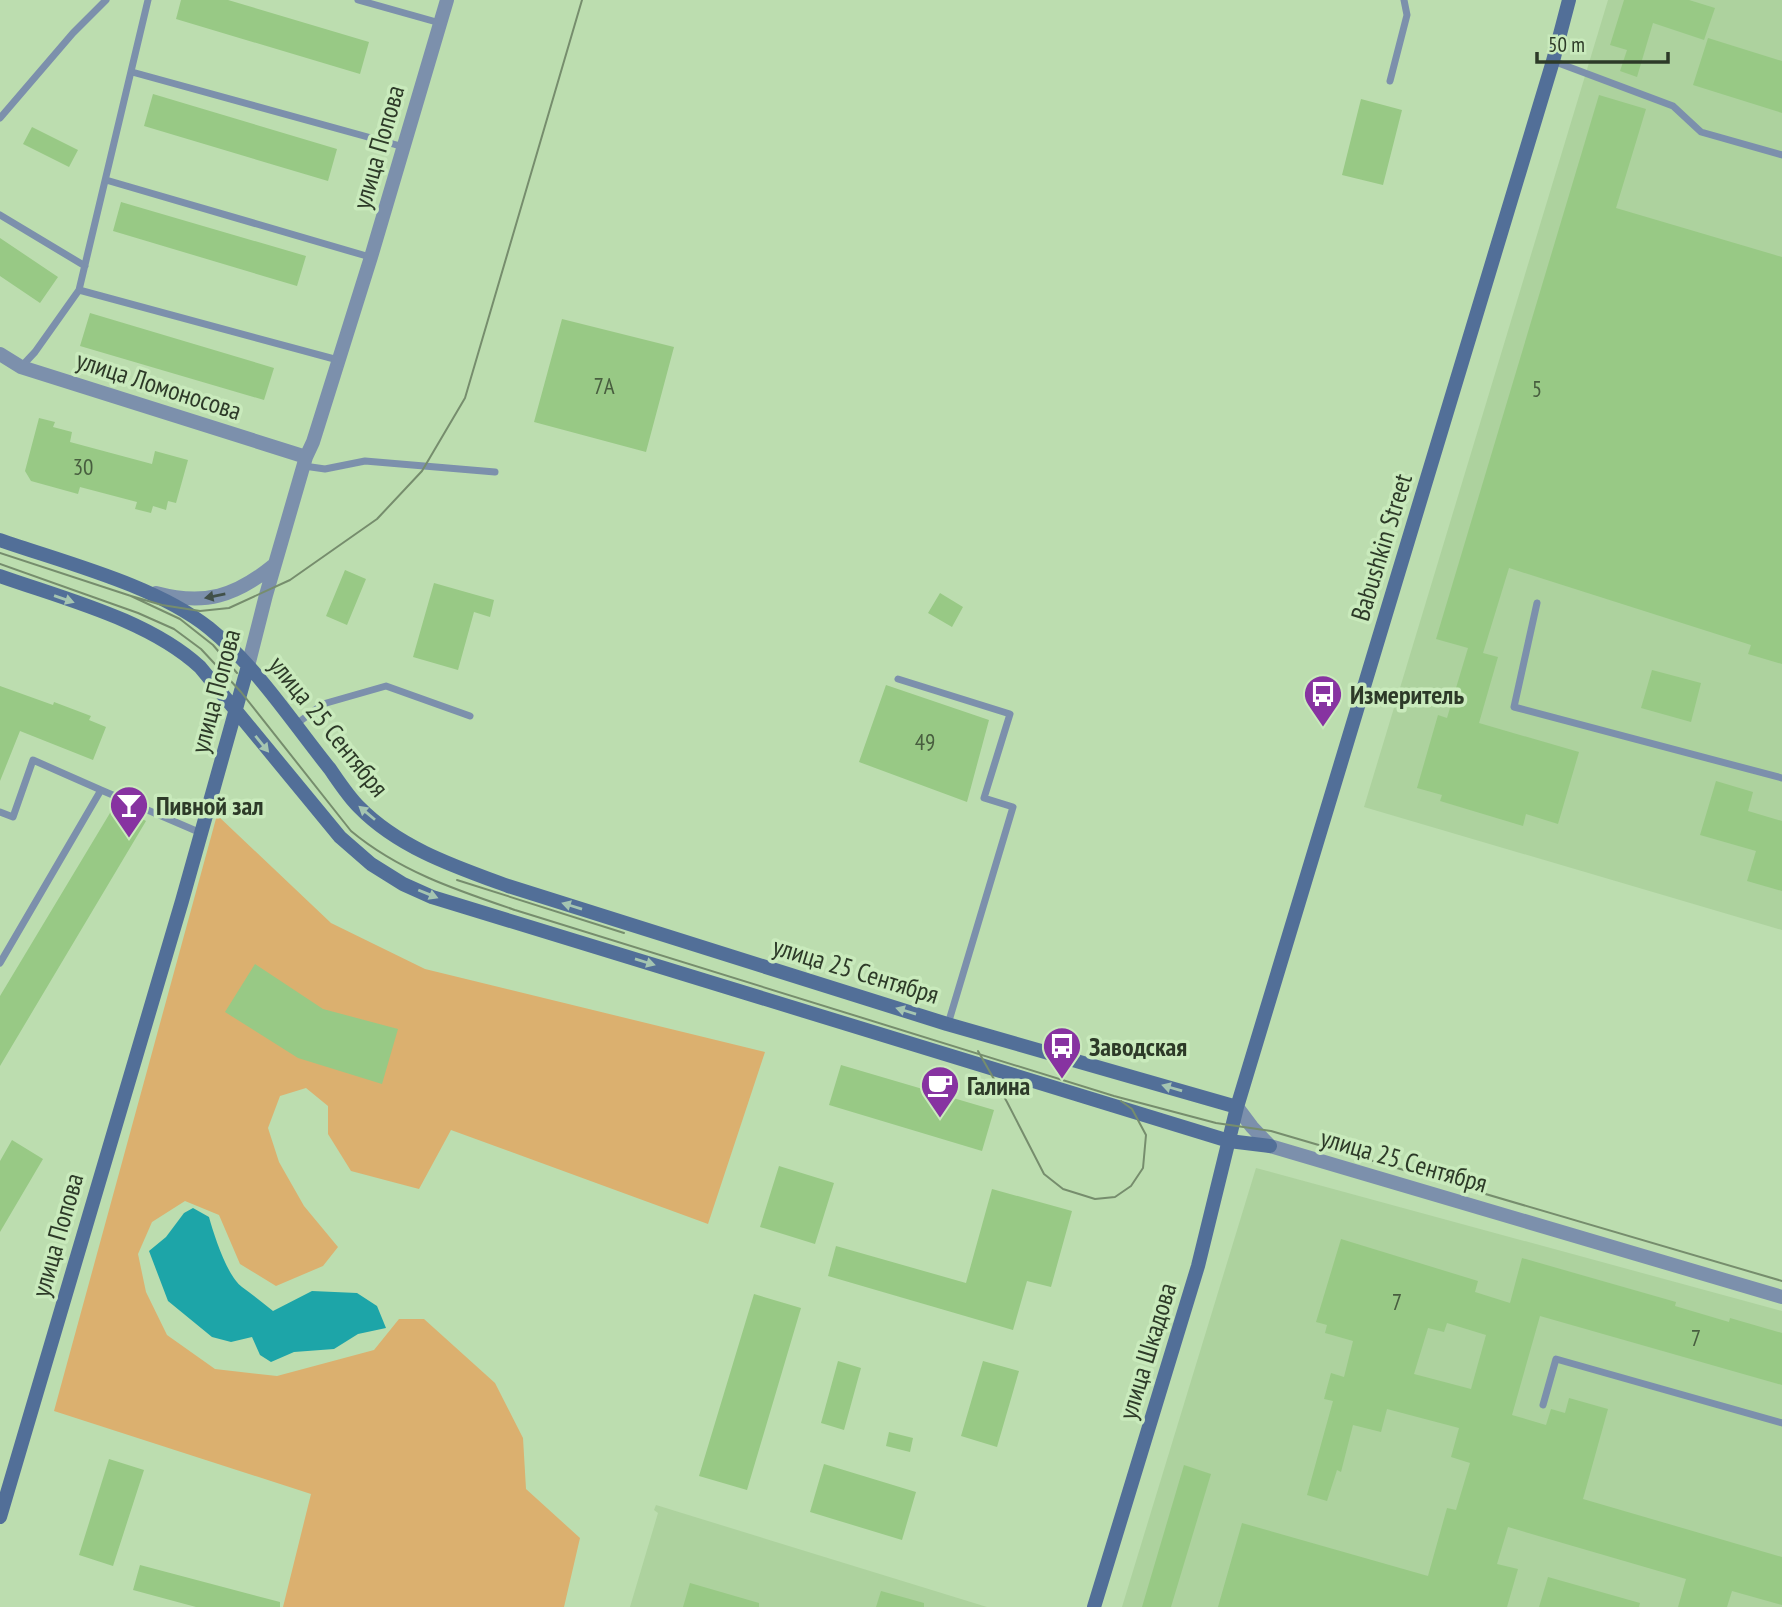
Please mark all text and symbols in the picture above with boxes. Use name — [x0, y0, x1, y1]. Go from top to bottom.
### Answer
scale bar — [1537, 21, 1668, 65]
text: 50 m — [1548, 31, 1585, 58]
street label: улица Попова — [345, 81, 411, 213]
street label: улица Ломоносова — [72, 343, 246, 427]
house number: 7А — [593, 371, 615, 400]
house number: 5 — [1532, 374, 1542, 403]
house number: 30 — [73, 452, 93, 481]
street label: Babushkin Street — [1343, 470, 1419, 624]
one-way arrow — [204, 591, 226, 602]
one-way arrow — [54, 593, 75, 604]
street label: улица Попова — [183, 625, 247, 757]
street label: улица 25 Сентября — [262, 649, 396, 803]
bus stop icon: Измеритель — [1302, 673, 1344, 728]
place label: Измеритель — [1350, 678, 1464, 711]
house number: 49 — [915, 727, 935, 756]
one-way arrow — [255, 734, 270, 752]
bar icon: Пивной зал — [108, 784, 150, 839]
place label: Пивной зал — [156, 789, 264, 822]
one-way arrow — [358, 806, 375, 821]
one-way arrow — [418, 889, 439, 900]
one-way arrow — [562, 900, 583, 911]
street label: улица 25 Сентября — [769, 929, 943, 1011]
one-way arrow — [635, 958, 656, 968]
one-way arrow — [895, 1006, 916, 1016]
bus stop icon: Заводская — [1041, 1025, 1083, 1080]
place label: Заводская — [1089, 1030, 1187, 1063]
cafe icon: Галина — [919, 1064, 961, 1119]
place label: Галина — [967, 1069, 1030, 1102]
one-way arrow — [1161, 1082, 1183, 1093]
street label: улица 25 Сентября — [1317, 1120, 1491, 1200]
street label: улица Попова — [24, 1169, 90, 1301]
street label: улица Шкадова — [1111, 1279, 1183, 1423]
house number: 7 — [1392, 1287, 1402, 1316]
house number: 7 — [1691, 1323, 1701, 1352]

